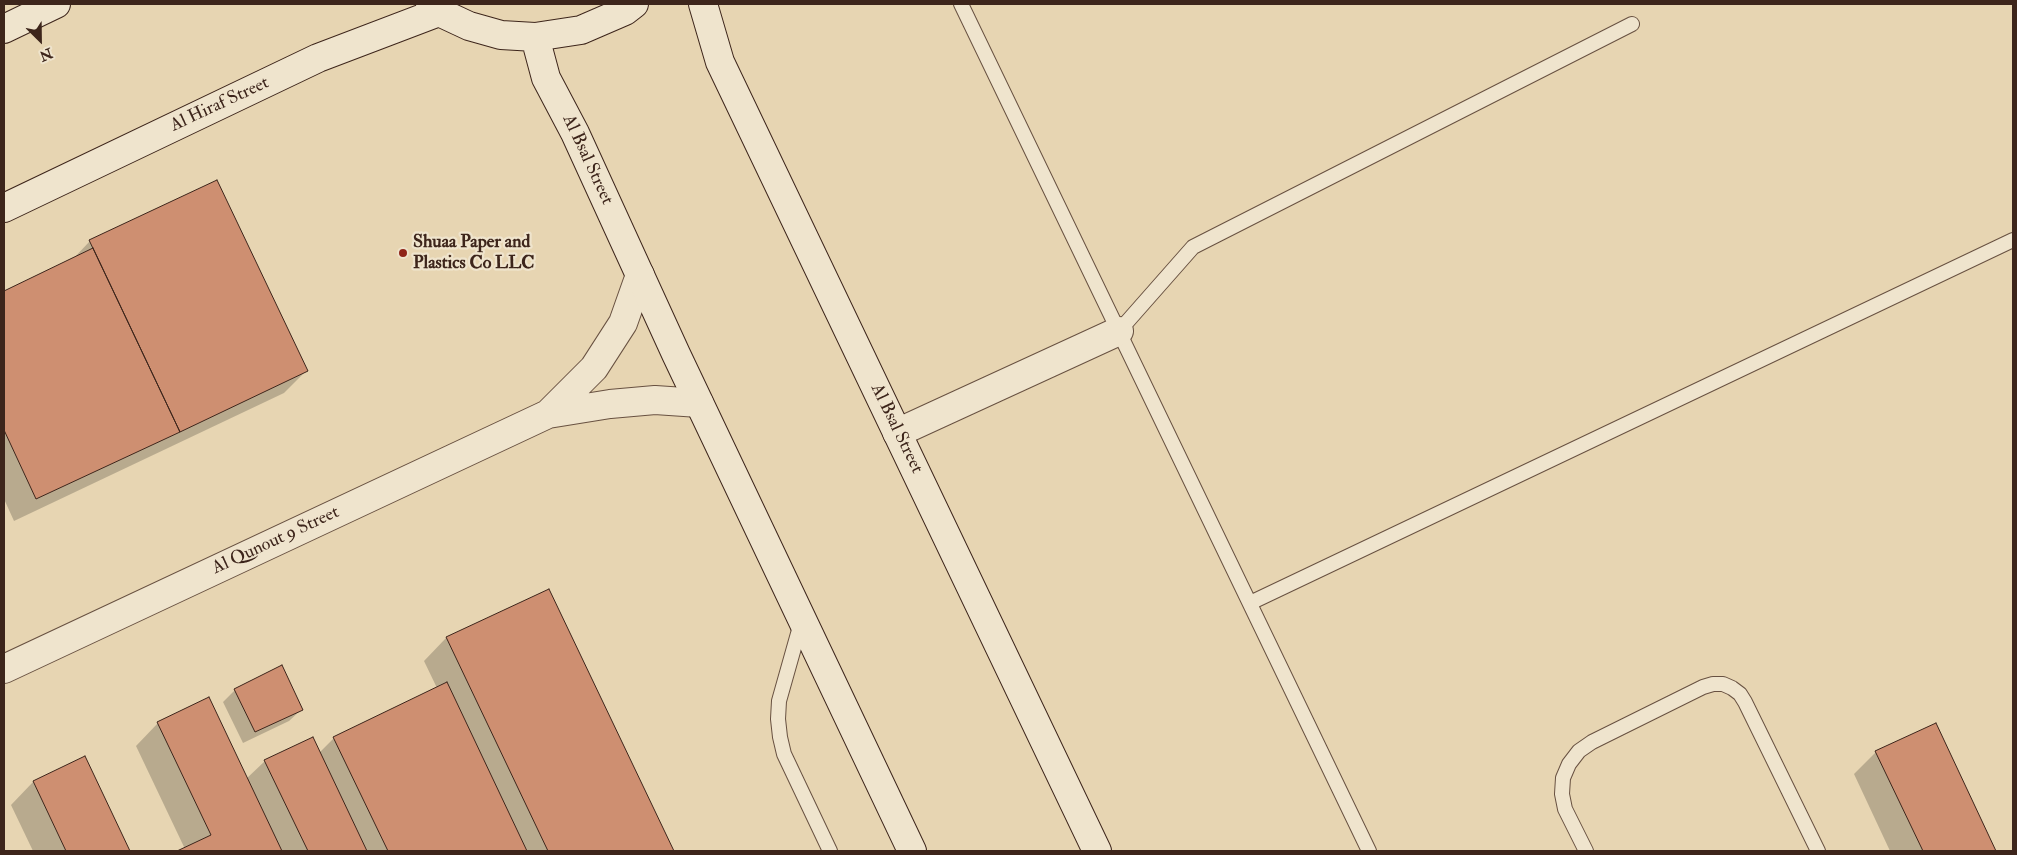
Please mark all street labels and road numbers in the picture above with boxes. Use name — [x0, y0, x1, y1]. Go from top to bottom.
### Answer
street label: Al Hiraf Street — [167, 73, 273, 137]
street label: Al Bsal Street — [557, 111, 617, 209]
street label: Al Bsal Street — [865, 381, 927, 477]
street label: Al Qunout 9 Street — [209, 502, 343, 580]

